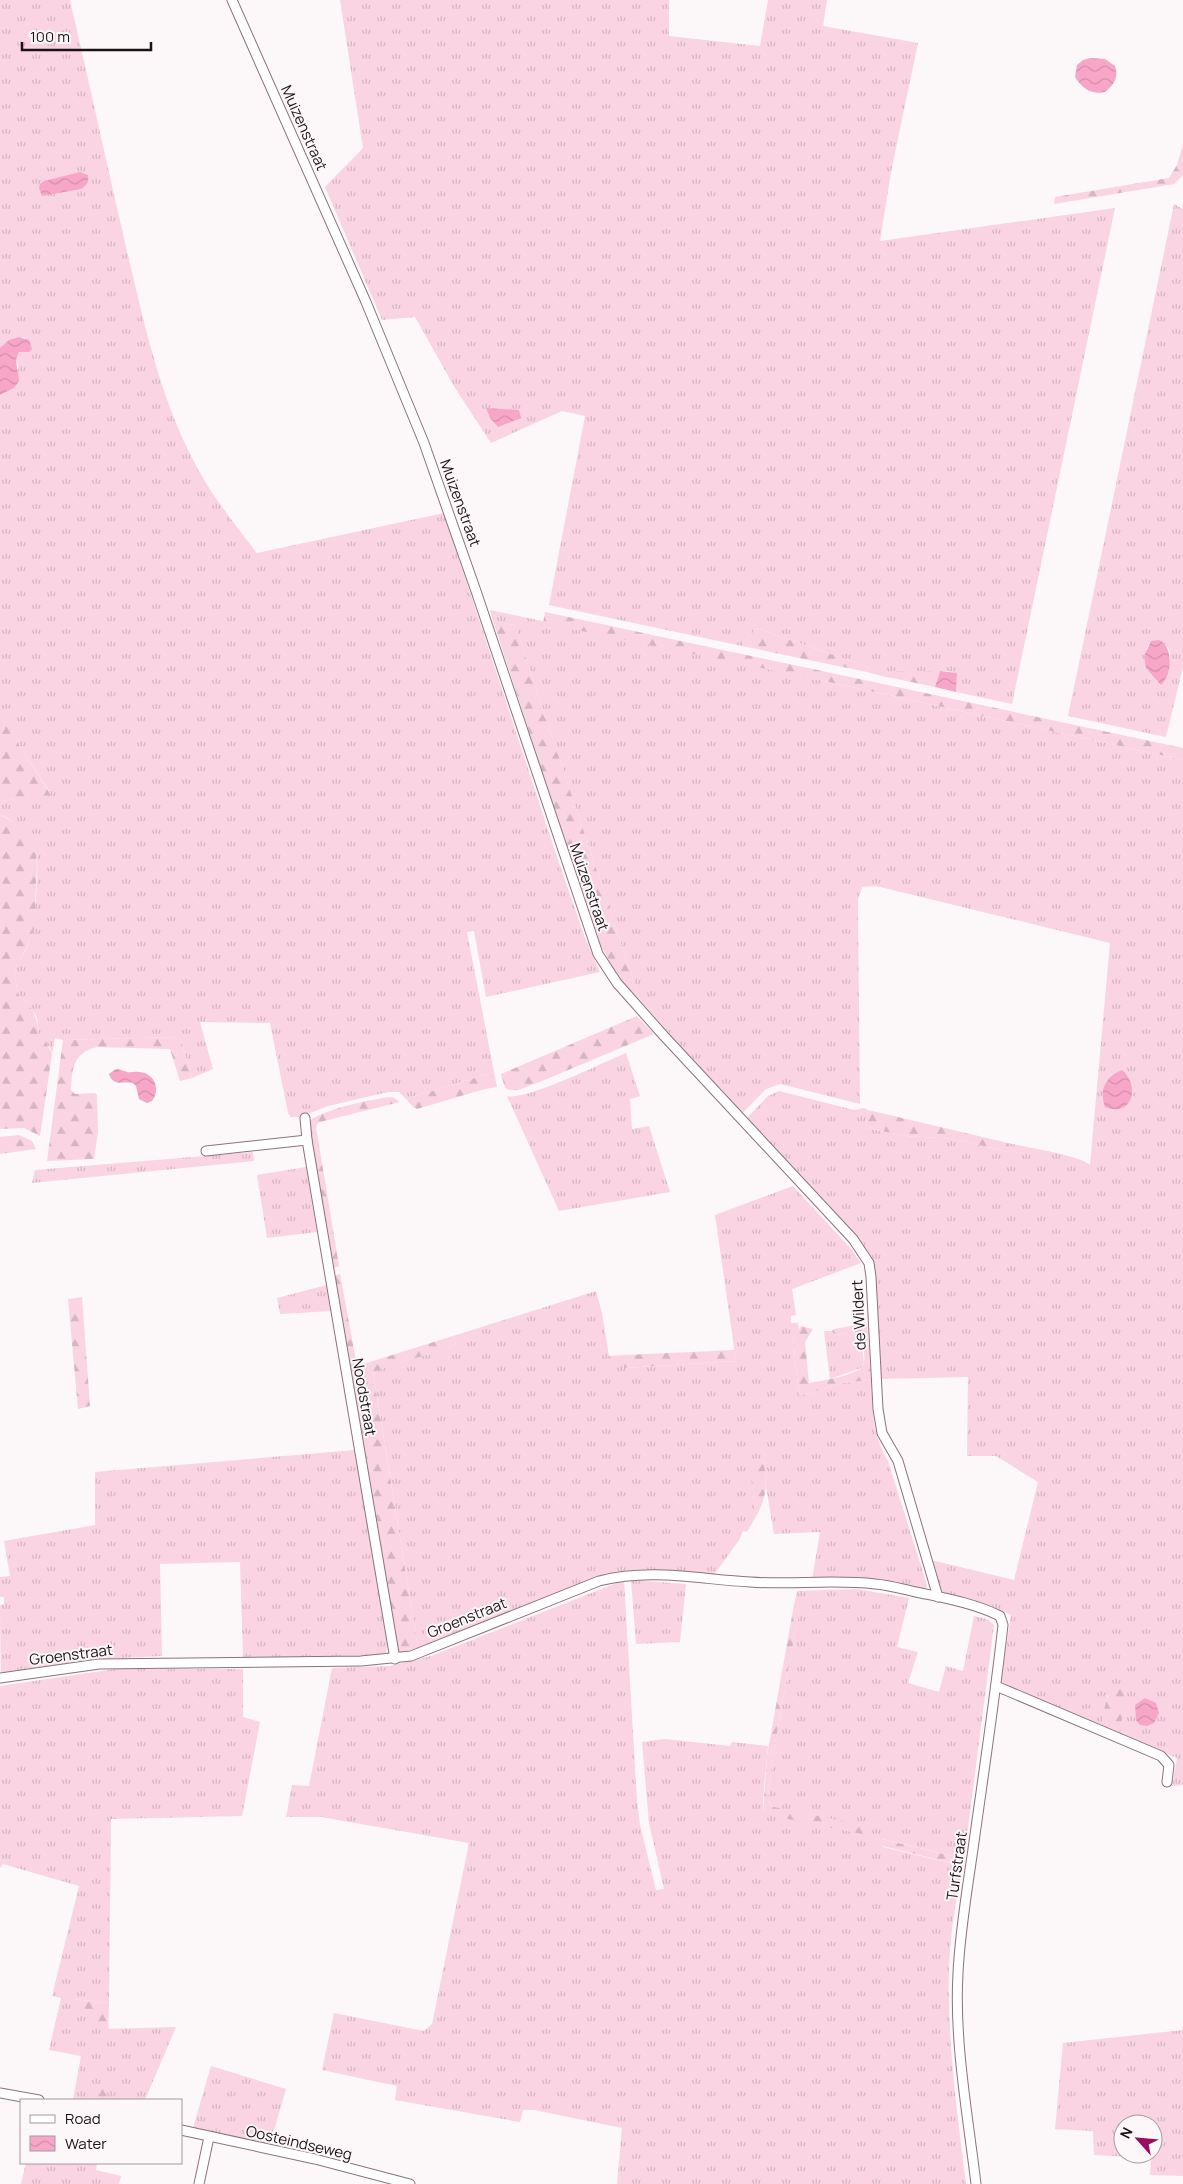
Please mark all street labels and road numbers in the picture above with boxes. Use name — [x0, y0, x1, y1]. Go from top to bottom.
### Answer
street label: Muizenstraat — [276, 82, 333, 174]
street label: Muizenstraat — [435, 456, 486, 549]
street label: Muizenstraat — [565, 840, 614, 934]
street label: de Wildert — [846, 1279, 871, 1351]
street label: Noodstraat — [347, 1356, 382, 1437]
street label: Groenstraat — [424, 1592, 510, 1643]
street label: Groenstraat — [28, 1639, 114, 1670]
street label: Turfstraat — [941, 1830, 972, 1902]
street label: Oosteindseweg — [244, 2120, 354, 2165]

